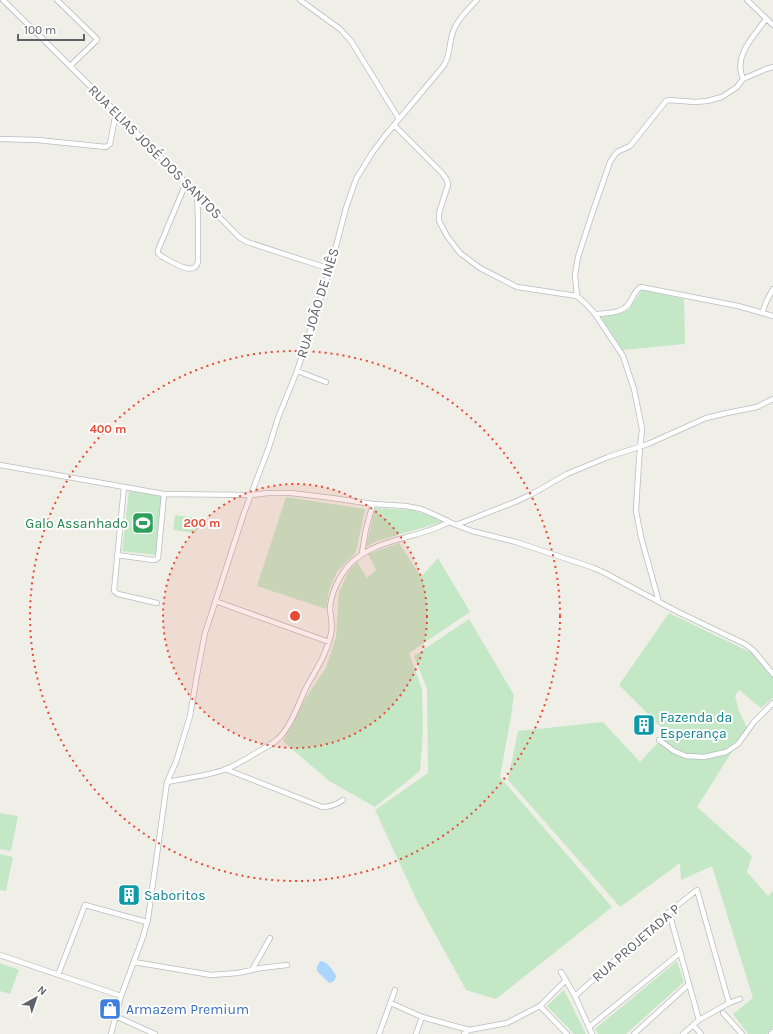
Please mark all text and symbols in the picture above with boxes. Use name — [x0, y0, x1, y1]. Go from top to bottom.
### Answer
scale bar — [18, 16, 84, 42]
text: 100 m — [24, 23, 56, 37]
street label: RUA ELIAS JOSÉ DOS SANTOS — [85, 81, 226, 222]
street label: RUA JOÃO DE INÊS — [293, 246, 343, 360]
text: 400 m — [90, 422, 126, 436]
sports icon: Galo Assanhado — [130, 510, 156, 536]
place label: Galo Assanhado — [25, 515, 128, 532]
text: 200 m — [184, 516, 220, 530]
centre of rings — [288, 609, 302, 623]
place label: Fazenda da Esperança — [660, 709, 732, 742]
building icon: Fazenda da Esperança — [631, 712, 657, 738]
building icon: Saboritos — [116, 882, 142, 908]
place label: Saboritos — [144, 887, 206, 904]
street label: RUA PROJETADA P — [589, 900, 684, 986]
north arrow — [16, 978, 56, 1018]
text: N — [35, 983, 49, 998]
shop icon: Armazem Premium — [97, 996, 123, 1022]
place label: Armazem Premium — [126, 1001, 249, 1018]

